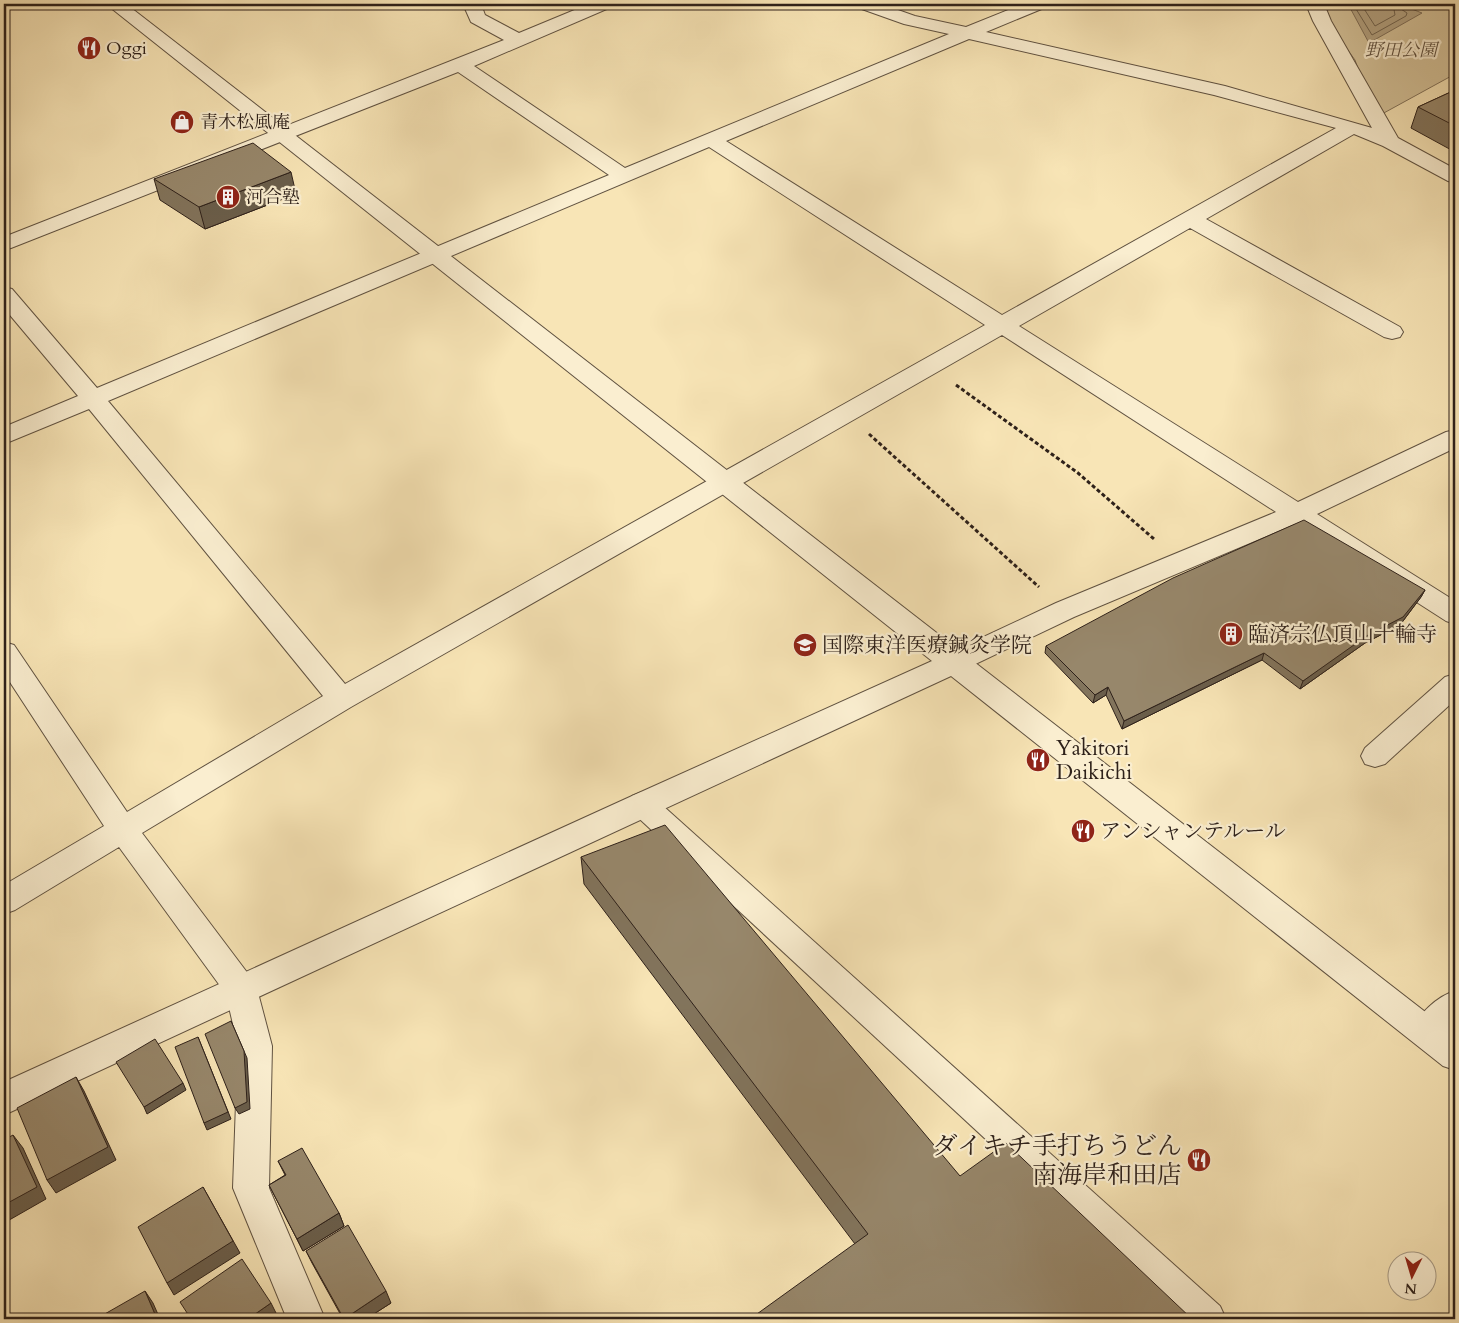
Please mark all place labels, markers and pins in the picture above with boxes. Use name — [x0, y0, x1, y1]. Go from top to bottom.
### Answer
restaurant icon: Oggi — [76, 35, 102, 61]
place label: Oggi — [106, 36, 147, 61]
shop icon: 青木松風庵 — [169, 109, 195, 135]
place label: 青木松風庵 — [200, 110, 290, 135]
building icon: 河合塾 — [215, 184, 241, 210]
place label: 河合塾 — [246, 185, 300, 210]
place label: 臨済宗仏頂山十輪寺 — [1248, 620, 1437, 649]
building icon: 臨済宗仏頂山十輪寺 — [1218, 621, 1244, 647]
place label: 国際東洋医療鍼灸学院 — [822, 631, 1032, 660]
school or university icon: 国際東洋医療鍼灸学院 — [792, 632, 818, 658]
place label: Yakitori Daikichi — [1056, 734, 1132, 787]
restaurant icon: Yakitori Daikichi — [1025, 747, 1051, 773]
place label: アンシャンテルール — [1100, 817, 1286, 846]
restaurant icon: アンシャンテルール — [1070, 818, 1096, 844]
place label: ダイキチ手打ちうどん 南海岸和田店 — [932, 1129, 1182, 1192]
restaurant icon: ダイキチ手打ちうどん 南海岸和田店 — [1186, 1147, 1212, 1173]

